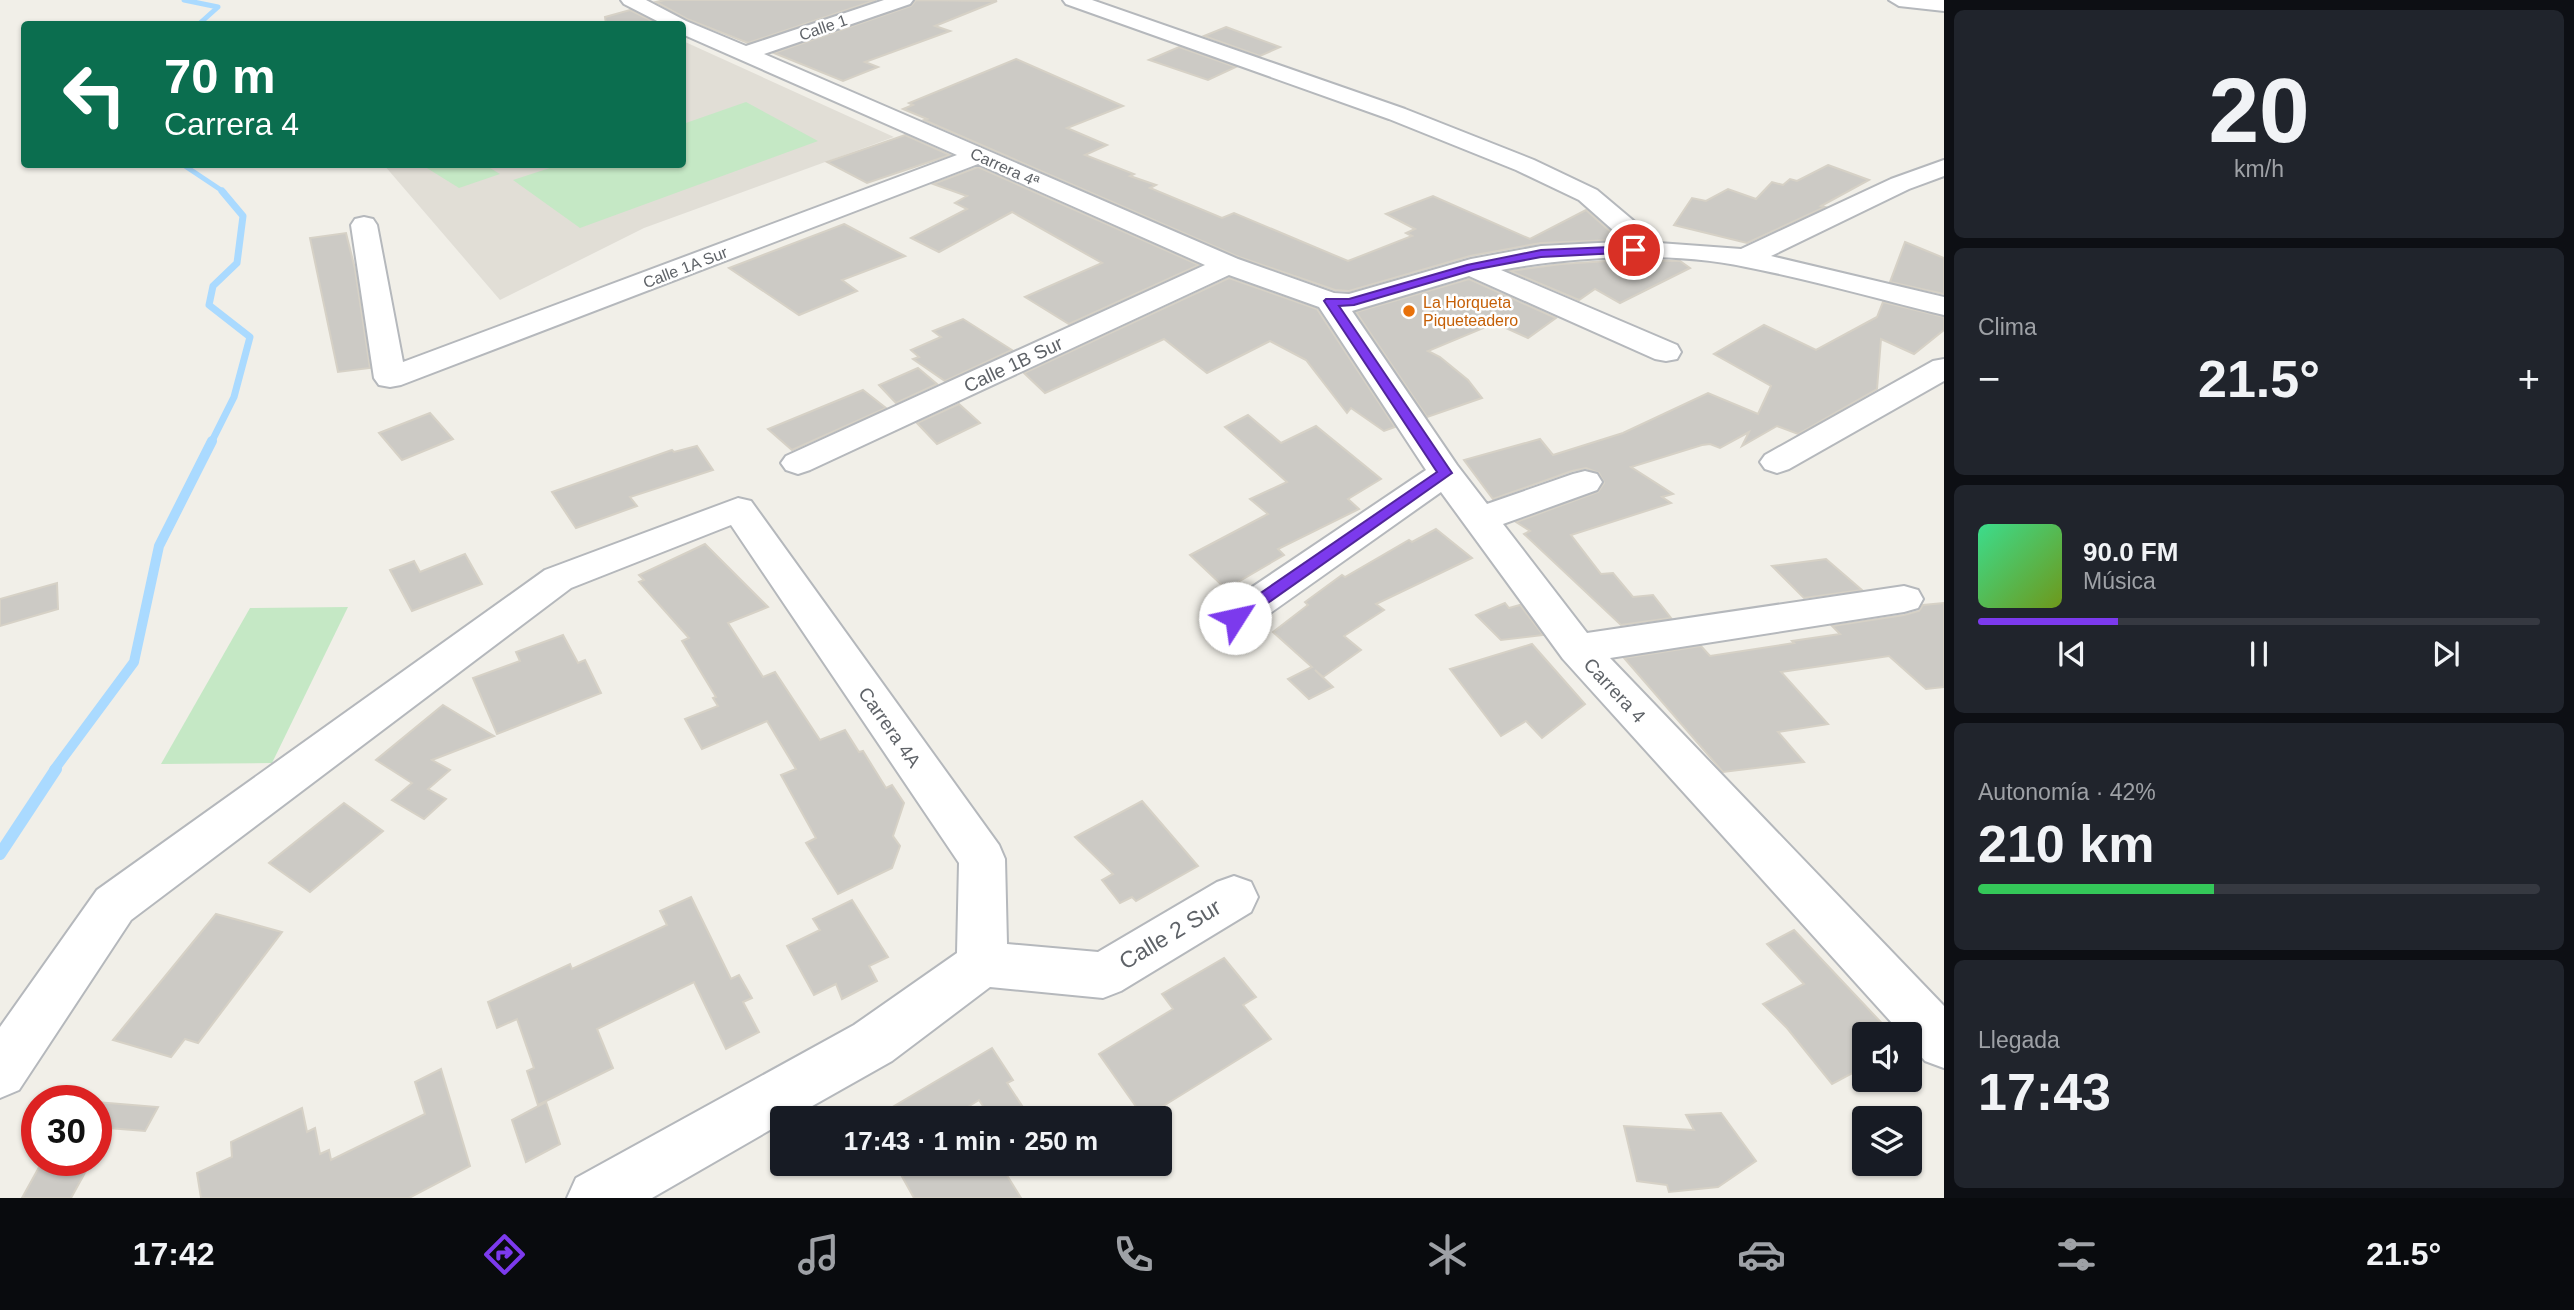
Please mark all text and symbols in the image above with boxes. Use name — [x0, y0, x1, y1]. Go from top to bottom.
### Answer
street label: Calle 1 — [797, 11, 850, 44]
icon: left — [49, 49, 140, 140]
text: 70 m — [164, 49, 276, 103]
text: 20 — [2208, 60, 2310, 161]
text: Carrera 4 — [164, 106, 299, 142]
street label: Carrera 4ª — [968, 145, 1042, 190]
text: km/h — [2234, 156, 2284, 182]
pin — [1604, 220, 1664, 280]
icon: arrive — [1615, 231, 1653, 269]
street label: Calle 1A Sur — [641, 243, 730, 291]
place label: La Horqueta Piqueteadero — [1423, 294, 1518, 329]
marker: La Horqueta Piqueteadero — [1401, 303, 1417, 319]
text: Clima — [1978, 314, 2037, 340]
street label: Calle 1B Sur — [960, 332, 1067, 397]
text: 21.5° — [2198, 350, 2320, 408]
text: − — [1978, 358, 2000, 400]
text: + — [2518, 358, 2540, 400]
text: 90.0 FM — [2083, 537, 2178, 567]
text: Música — [2083, 568, 2156, 594]
position arrow — [1198, 581, 1272, 655]
icon: previous — [2053, 635, 2091, 673]
icon: pause — [2240, 635, 2278, 673]
icon: next — [2427, 635, 2465, 673]
street label: Carrera 4 — [1580, 654, 1650, 727]
street label: Carrera 4A — [854, 683, 925, 772]
text: Autonomía · 42% — [1978, 779, 2156, 805]
text: 210 km — [1978, 815, 2154, 873]
street label: Calle 2 Sur — [1115, 893, 1226, 974]
map controls — [1852, 1022, 1922, 1176]
button: sound — [1852, 1022, 1922, 1092]
text: Llegada — [1978, 1027, 2060, 1053]
text: 17:43 — [1978, 1063, 2111, 1121]
speed limit sign: 30 — [21, 1085, 112, 1176]
button: layers — [1852, 1106, 1922, 1176]
text: 17:43 · 1 min · 250 m — [844, 1126, 1098, 1156]
icon: directions — [480, 1230, 529, 1279]
icon: music — [794, 1230, 843, 1279]
icon: phone — [1109, 1230, 1158, 1279]
icon: climate — [1423, 1230, 1472, 1279]
icon: car — [1737, 1230, 1786, 1279]
icon: filters — [2052, 1230, 2101, 1279]
text: 17:42 — [133, 1236, 215, 1272]
text: 21.5° — [2366, 1236, 2441, 1272]

